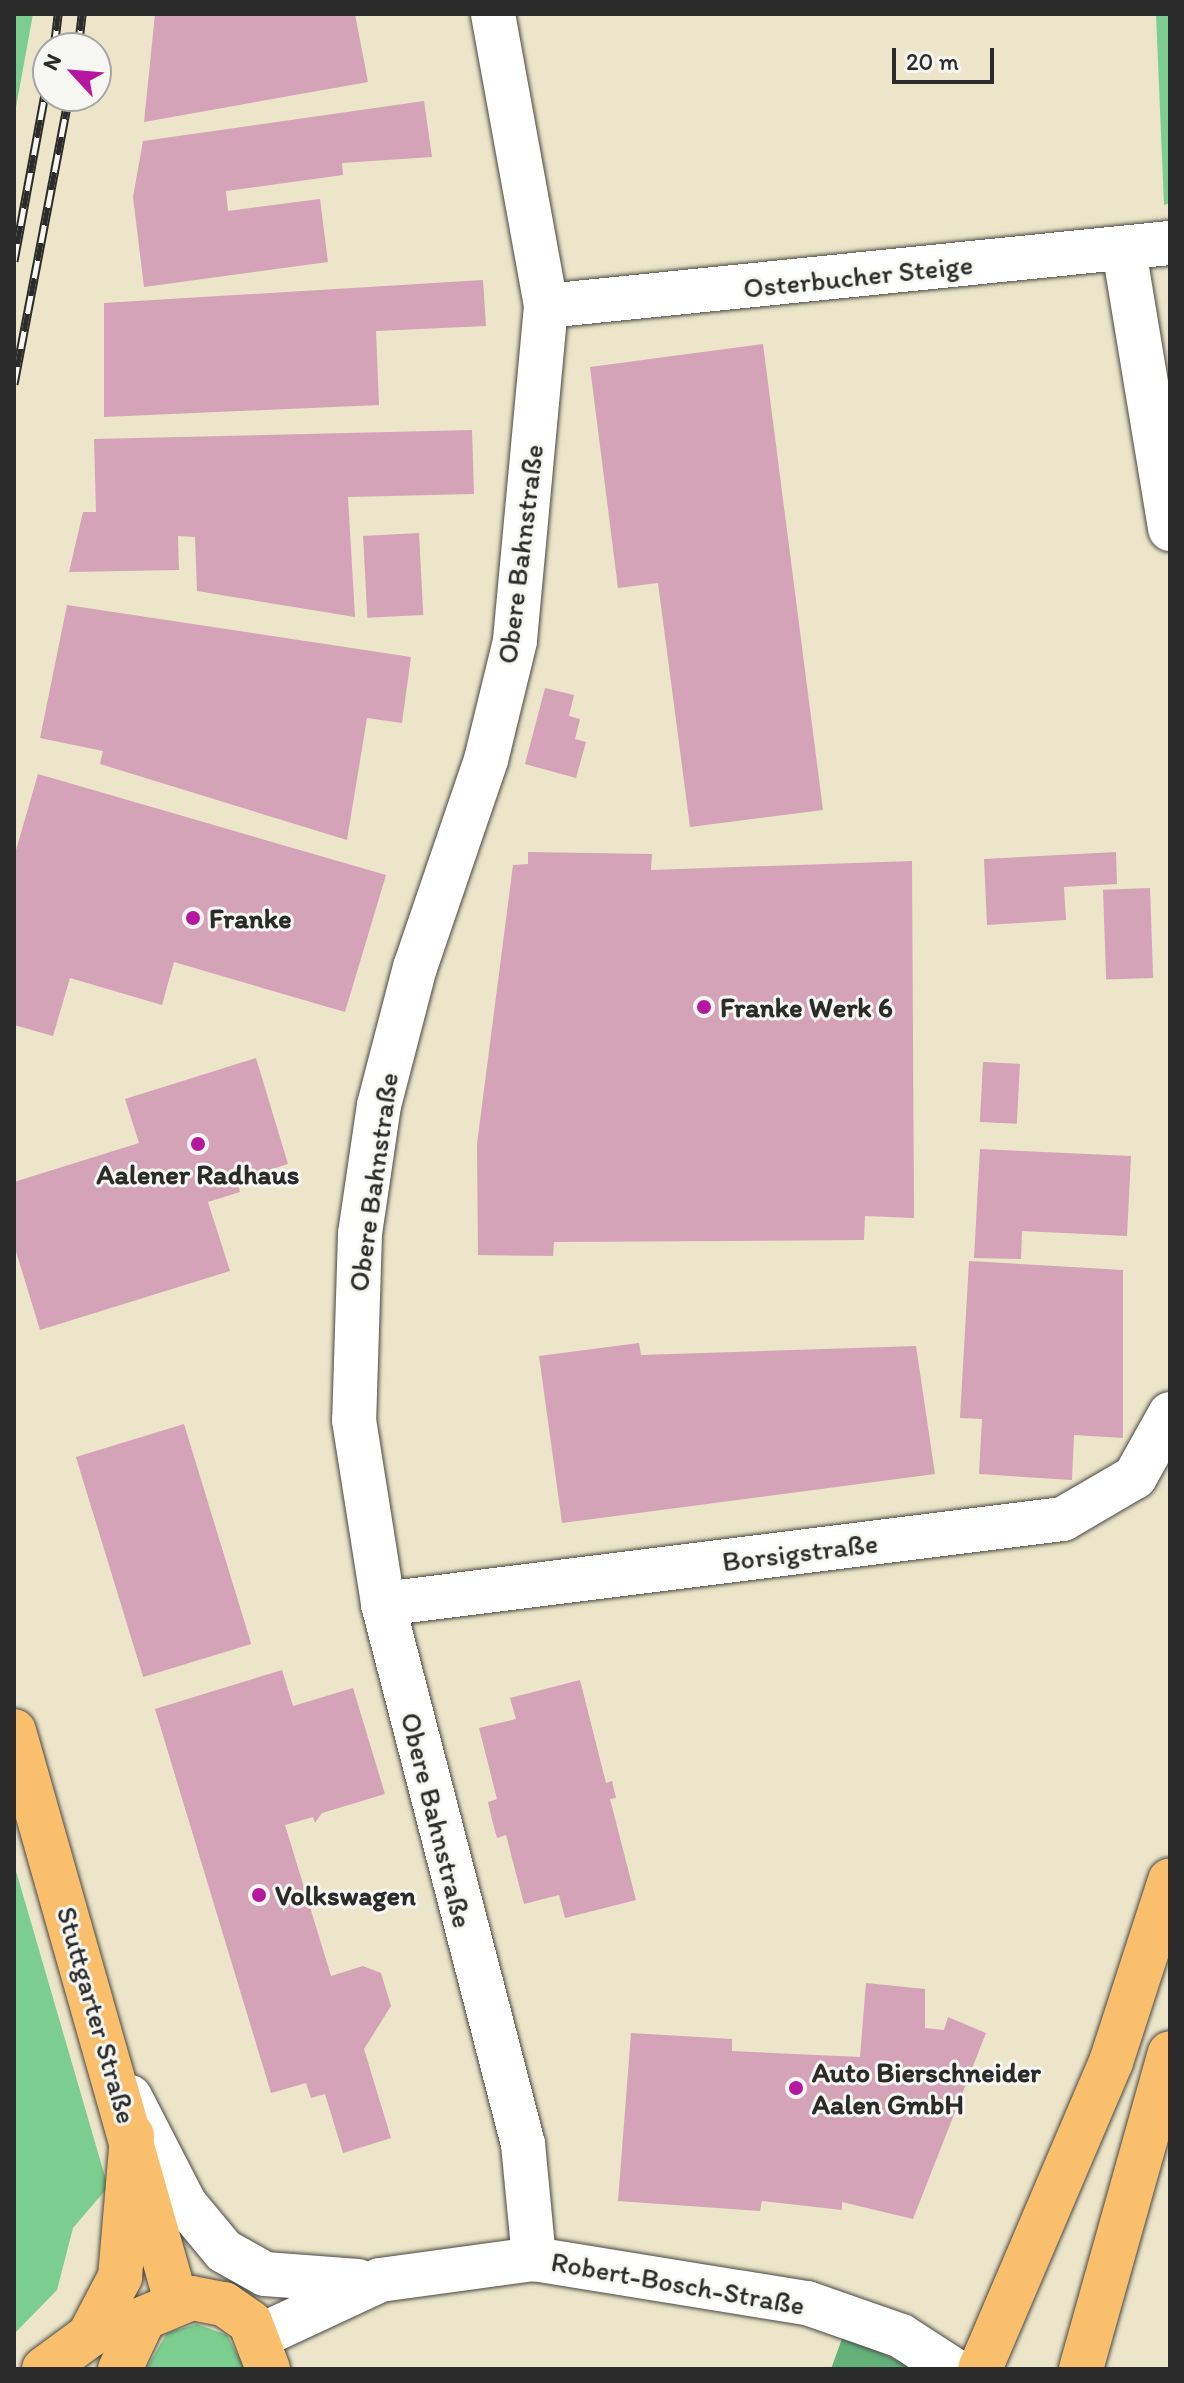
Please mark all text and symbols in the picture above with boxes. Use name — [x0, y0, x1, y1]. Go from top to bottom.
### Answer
north arrow — [32, 32, 112, 112]
scale bar — [896, 32, 998, 82]
text: 20 m — [906, 47, 959, 76]
text: N — [36, 50, 67, 75]
street label: Osterbucher Steige — [742, 247, 974, 305]
street label: Obere Bahnstraße — [490, 443, 550, 665]
place label: Franke — [209, 901, 292, 935]
marker: Franke — [184, 909, 202, 927]
place label: Franke Werk 6 — [720, 990, 892, 1024]
marker: Franke Werk 6 — [695, 998, 713, 1016]
street label: Obere Bahnstraße — [341, 1071, 405, 1293]
marker: Aalener Radhaus — [189, 1135, 207, 1153]
place label: Aalener Radhaus — [97, 1157, 299, 1191]
street label: Borsigstraße — [720, 1526, 880, 1578]
street label: Obere Bahnstraße — [394, 1710, 480, 1930]
place label: Volkswagen — [275, 1878, 416, 1912]
marker: Volkswagen — [250, 1886, 268, 1904]
street label: Stuttgarter Straße — [50, 1903, 144, 2127]
place label: Auto Bierschneider Aalen GmbH — [812, 2055, 1042, 2121]
marker: Auto Bierschneider Aalen GmbH — [787, 2079, 805, 2097]
street label: Robert-Bosch-Straße — [549, 2244, 807, 2322]

